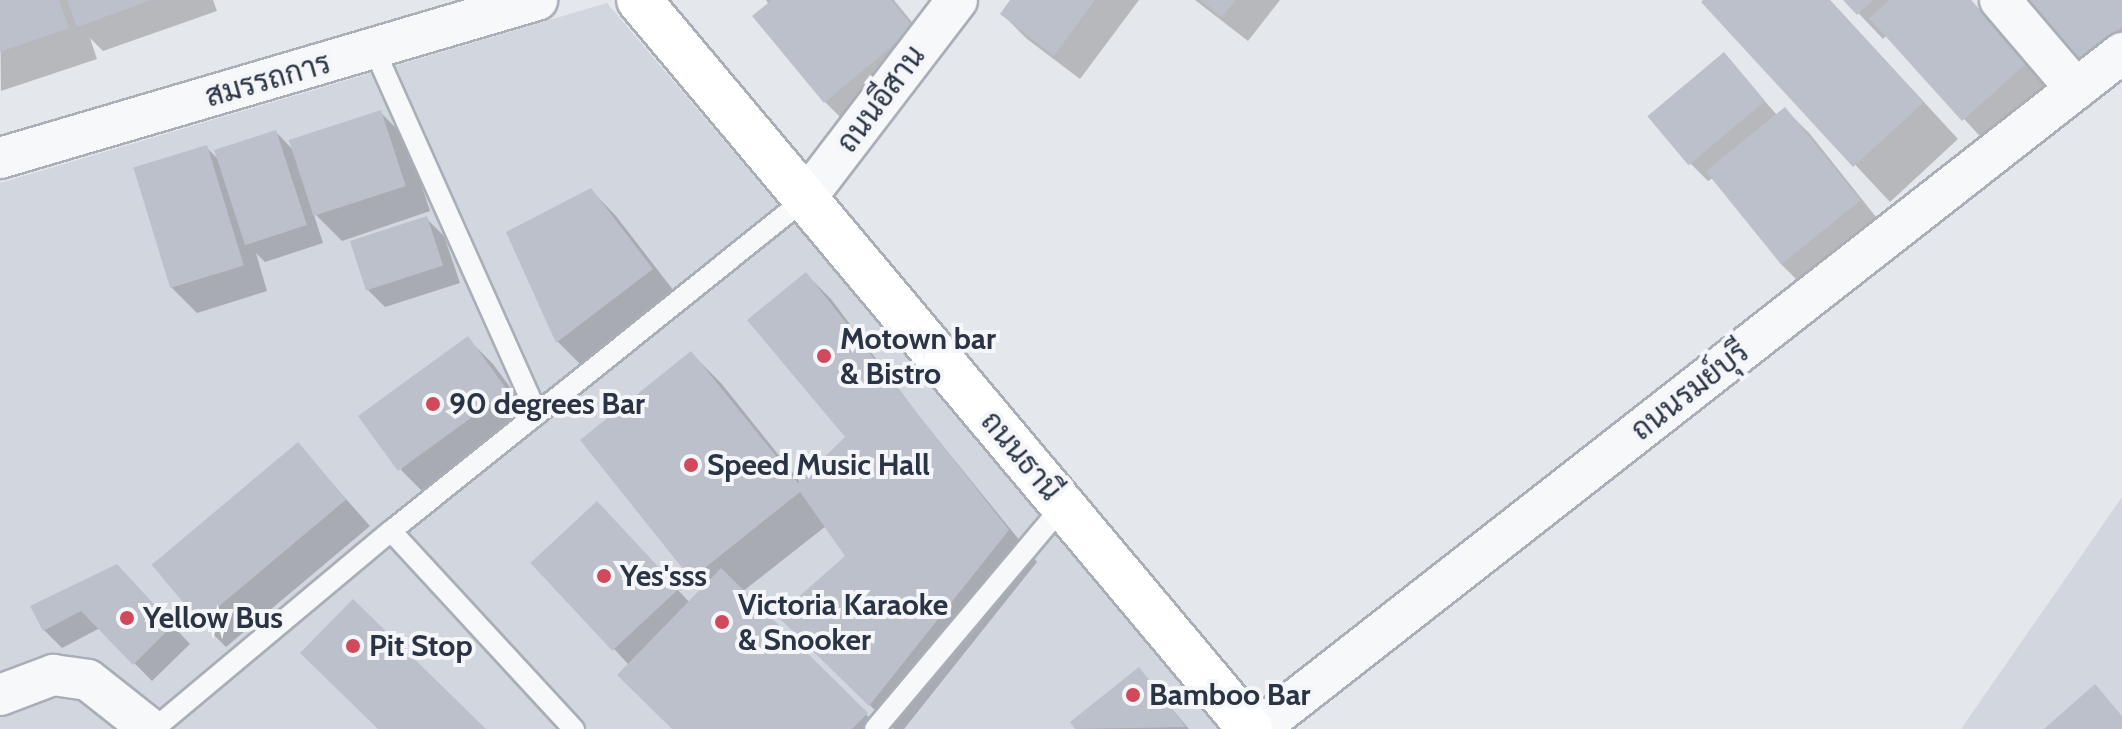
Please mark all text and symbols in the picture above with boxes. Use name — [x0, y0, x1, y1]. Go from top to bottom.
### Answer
street label: ถนนอีสาน — [829, 39, 933, 159]
street label: สมรรถการ — [201, 45, 335, 115]
place label: Motown bar & Bistro — [840, 321, 996, 392]
street label: ถนนรมย์บุรี — [1624, 334, 1756, 448]
marker: Motown bar & Bistro — [815, 347, 833, 365]
place label: 90 degrees Bar — [449, 386, 645, 422]
marker: 90 degrees Bar — [424, 395, 442, 413]
street label: ถนนธานี — [973, 404, 1069, 508]
place label: Speed Music Hall — [707, 447, 930, 483]
marker: Speed Music Hall — [682, 456, 700, 474]
place label: Yes'sss — [620, 558, 707, 594]
marker: Yes'sss — [595, 567, 613, 585]
place label: Victoria Karaoke & Snooker — [738, 587, 948, 658]
place label: Yellow Bus — [143, 600, 283, 636]
marker: Yellow Bus — [118, 609, 136, 627]
marker: Victoria Karaoke & Snooker — [713, 613, 731, 631]
place label: Pit Stop — [369, 628, 473, 664]
marker: Pit Stop — [344, 637, 362, 655]
place label: Bamboo Bar — [1149, 677, 1310, 713]
marker: Bamboo Bar — [1124, 686, 1142, 704]

